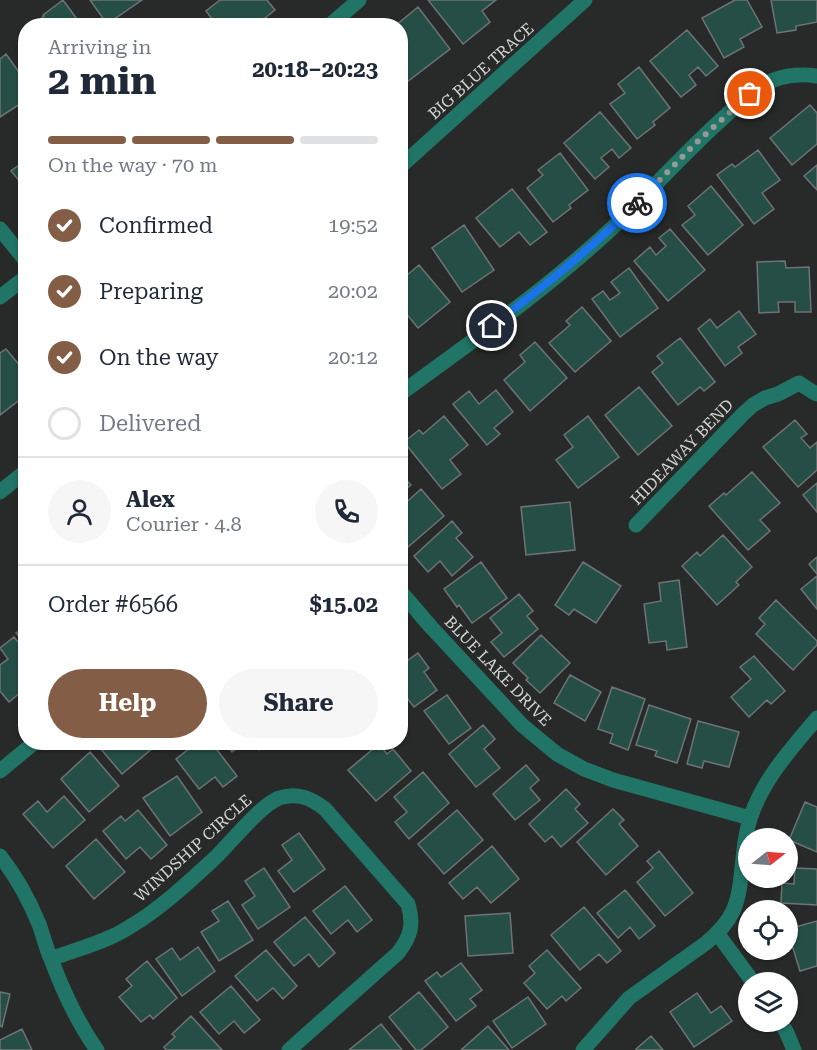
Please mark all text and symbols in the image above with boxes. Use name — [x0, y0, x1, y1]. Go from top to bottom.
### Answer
street label: BIG BLUE TRACE — [424, 19, 538, 123]
text: Arriving in — [48, 35, 151, 59]
text: 20:18–20:23 — [252, 57, 378, 82]
text: 2 min — [48, 58, 156, 104]
pin — [724, 68, 775, 119]
icon: bag — [733, 77, 766, 110]
text: On the way · 70 m — [48, 153, 218, 177]
courier — [607, 173, 667, 233]
icon: bike — [621, 187, 654, 220]
icon: check — [48, 209, 81, 242]
text: Confirmed — [99, 213, 213, 238]
text: 19:52 — [328, 213, 378, 237]
icon: check — [48, 275, 81, 308]
text: Preparing — [99, 279, 203, 304]
text: 20:02 — [328, 279, 378, 303]
pin — [466, 300, 517, 351]
icon: home — [475, 309, 508, 342]
icon: check — [48, 341, 81, 374]
text: On the way — [99, 345, 219, 370]
text: 20:12 — [328, 345, 378, 369]
street label: HIDEAWAY BEND — [627, 395, 737, 509]
text: Delivered — [99, 411, 201, 436]
button: person — [48, 480, 111, 543]
button: phone — [315, 480, 378, 543]
text: Alex — [126, 487, 175, 512]
text: Courier · 4.8 — [126, 512, 242, 536]
text: Order #6566 — [48, 592, 178, 617]
text: $15.02 — [309, 592, 378, 617]
street label: BLUE LAKE DRIVE — [441, 612, 555, 730]
button: Help — [48, 669, 207, 738]
button: Share — [219, 669, 378, 738]
street label: WINDSHIP CIRCLE — [130, 790, 256, 906]
north arrow — [738, 828, 798, 888]
map controls — [738, 828, 798, 1032]
button: locate — [738, 900, 798, 960]
button: layers — [738, 972, 798, 1032]

